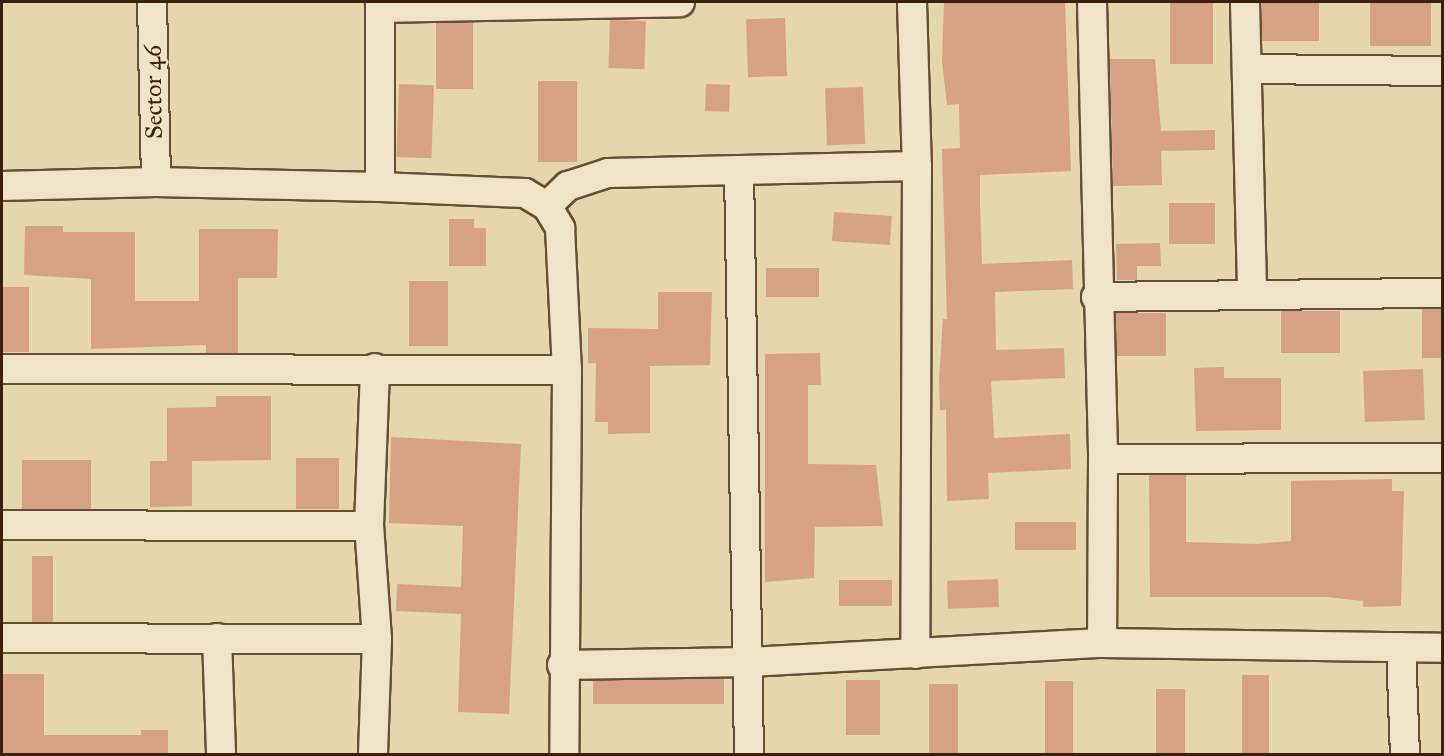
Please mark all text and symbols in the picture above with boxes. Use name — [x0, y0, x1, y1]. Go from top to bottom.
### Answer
street label: Sector 46 — [139, 45, 169, 139]

